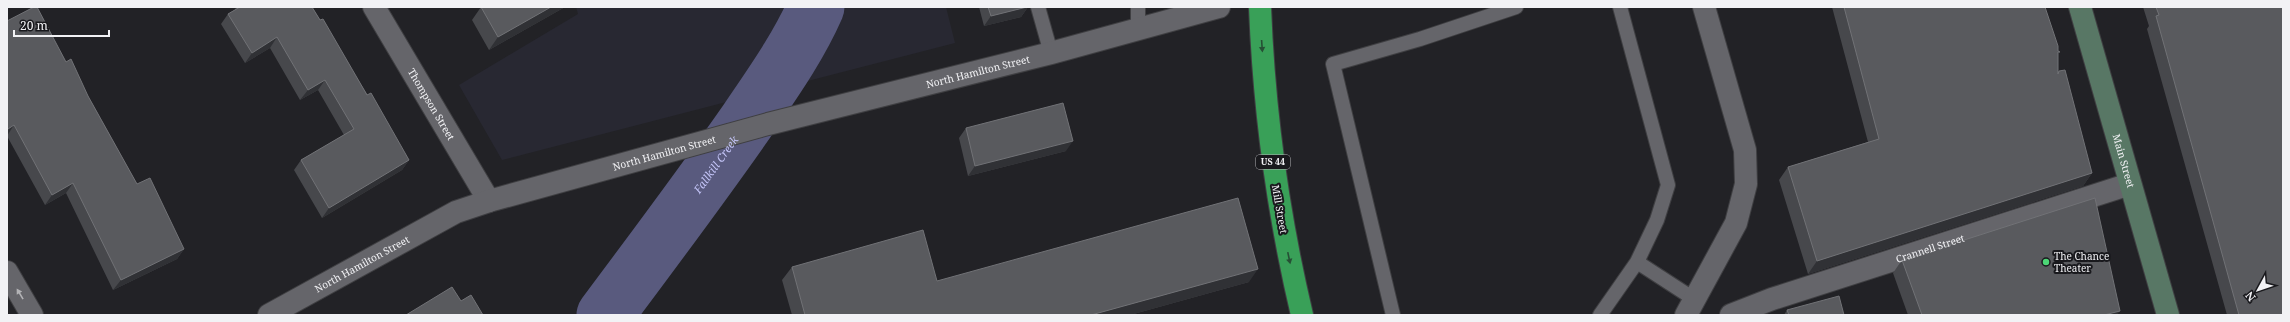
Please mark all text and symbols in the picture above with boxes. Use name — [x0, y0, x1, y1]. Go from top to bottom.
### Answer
scale bar — [14, 12, 109, 38]
text: 20 m — [20, 17, 48, 34]
one-way arrow — [1259, 40, 1266, 52]
street label: North Hamilton Street — [925, 52, 1032, 91]
street label: Thompson Street — [405, 66, 459, 143]
street label: North Hamilton Street — [611, 132, 718, 174]
water label: Fallkill Creek — [689, 132, 742, 197]
street label: Main Street — [2110, 132, 2138, 190]
road number: US 44 — [1256, 155, 1290, 169]
street label: Mill Street — [1269, 184, 1291, 235]
street label: Crannell Street — [1894, 231, 1967, 266]
street label: North Hamilton Street — [312, 232, 412, 296]
place label: The Chance Theater — [2054, 249, 2109, 275]
one-way arrow — [1287, 252, 1293, 264]
marker: The Chance Theater — [2041, 257, 2051, 267]
north arrow — [2238, 270, 2278, 310]
one-way arrow — [16, 288, 23, 300]
text: N — [2241, 288, 2258, 305]

